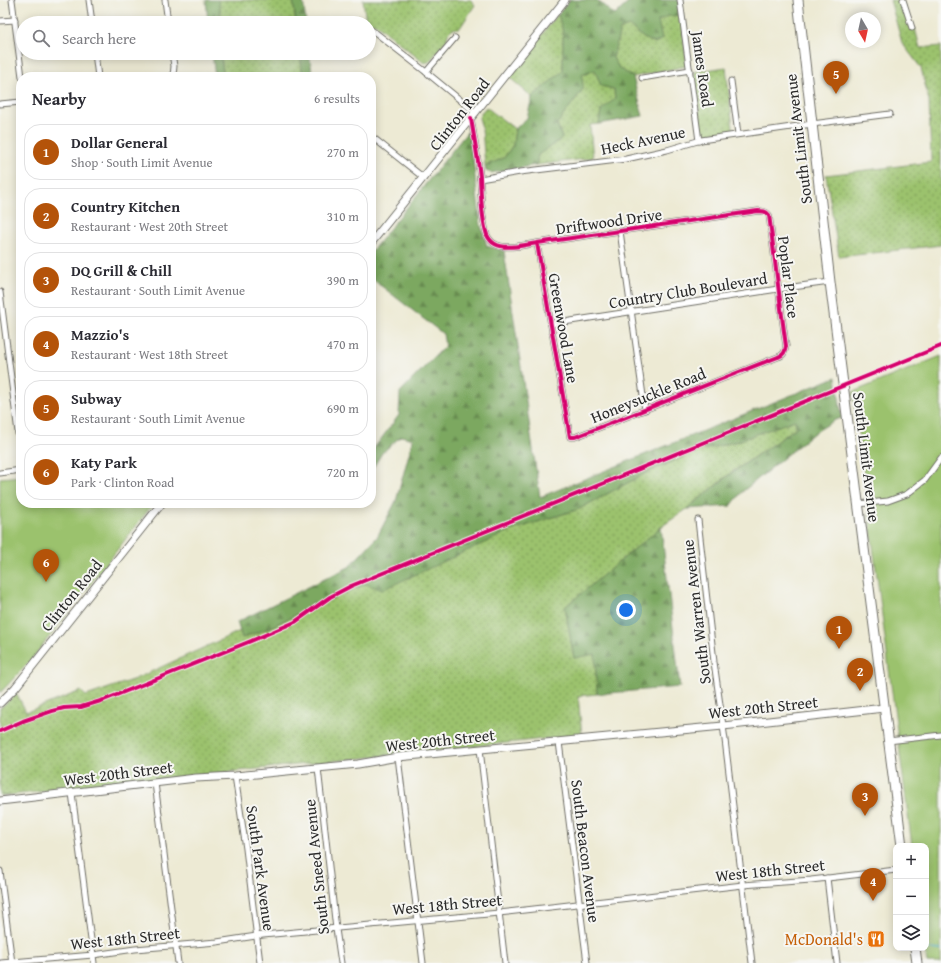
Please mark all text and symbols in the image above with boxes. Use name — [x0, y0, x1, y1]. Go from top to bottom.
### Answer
north arrow — [845, 12, 881, 48]
search box — [16, 16, 376, 60]
icon: search — [30, 27, 52, 49]
street label: James Road — [686, 27, 720, 109]
text: Search here — [62, 28, 136, 49]
pin: 5 — [823, 61, 849, 94]
street label: Clinton Road — [423, 72, 495, 155]
street label: South Limit Avenue — [778, 73, 818, 205]
text: Nearby — [32, 86, 86, 111]
text: 6 results — [314, 89, 360, 108]
street label: Heck Avenue — [599, 119, 687, 161]
text: Dollar General — [71, 132, 168, 153]
text: 1 — [43, 143, 49, 162]
text: 270 m — [327, 143, 359, 162]
text: Shop · South Limit Avenue — [71, 153, 213, 172]
text: Country Kitchen — [71, 196, 180, 217]
street label: Driftwood Drive — [554, 202, 664, 240]
text: 2 — [43, 207, 49, 226]
text: 310 m — [327, 207, 359, 226]
text: Restaurant · West 20th Street — [71, 217, 228, 236]
street label: Poplar Place — [772, 234, 806, 320]
text: DQ Grill & Chill — [71, 260, 172, 281]
street label: Country Club Boulevard — [607, 266, 769, 314]
text: 3 — [43, 271, 49, 290]
text: 390 m — [327, 271, 359, 290]
street label: Greenwood Lane — [543, 271, 585, 385]
text: Restaurant · South Limit Avenue — [71, 281, 245, 300]
text: Mazzio's — [71, 324, 129, 345]
text: 4 — [43, 335, 49, 354]
text: 470 m — [327, 335, 359, 354]
text: Restaurant · West 18th Street — [71, 345, 228, 364]
street label: Honeysuckle Road — [587, 361, 710, 429]
text: Subway — [71, 388, 122, 409]
street label: South Limit Avenue — [847, 391, 887, 523]
text: 5 — [43, 399, 49, 418]
text: 690 m — [327, 399, 359, 418]
text: Restaurant · South Limit Avenue — [71, 409, 245, 428]
text: Katy Park — [71, 452, 137, 473]
text: 6 — [43, 463, 49, 482]
text: 720 m — [327, 463, 359, 482]
text: Park · Clinton Road — [71, 473, 174, 492]
street label: South Warren Avenue — [675, 538, 717, 686]
pin: 6 — [33, 549, 59, 582]
street label: Clinton Road — [34, 553, 108, 636]
your location — [616, 600, 636, 620]
pin: 1 — [826, 616, 852, 649]
pin: 2 — [847, 658, 873, 691]
street label: West 20th Street — [707, 689, 819, 725]
street label: West 20th Street — [384, 722, 496, 758]
street label: West 20th Street — [62, 754, 174, 792]
street label: South Beacon Avenue — [565, 778, 607, 924]
pin: 3 — [852, 783, 878, 816]
street label: South Sneed Avenue — [297, 798, 335, 936]
street label: South Park Avenue — [240, 804, 282, 932]
map controls — [893, 843, 929, 951]
button: + — [893, 843, 929, 879]
street label: West 18th Street — [714, 852, 826, 888]
pin: 4 — [860, 868, 886, 901]
button: − — [893, 879, 929, 915]
street label: West 18th Street — [391, 887, 503, 921]
button: layers — [893, 915, 929, 951]
street label: West 18th Street — [69, 920, 181, 956]
place label: McDonald's — [785, 927, 863, 951]
restaurant icon: McDonald's — [866, 929, 886, 949]

